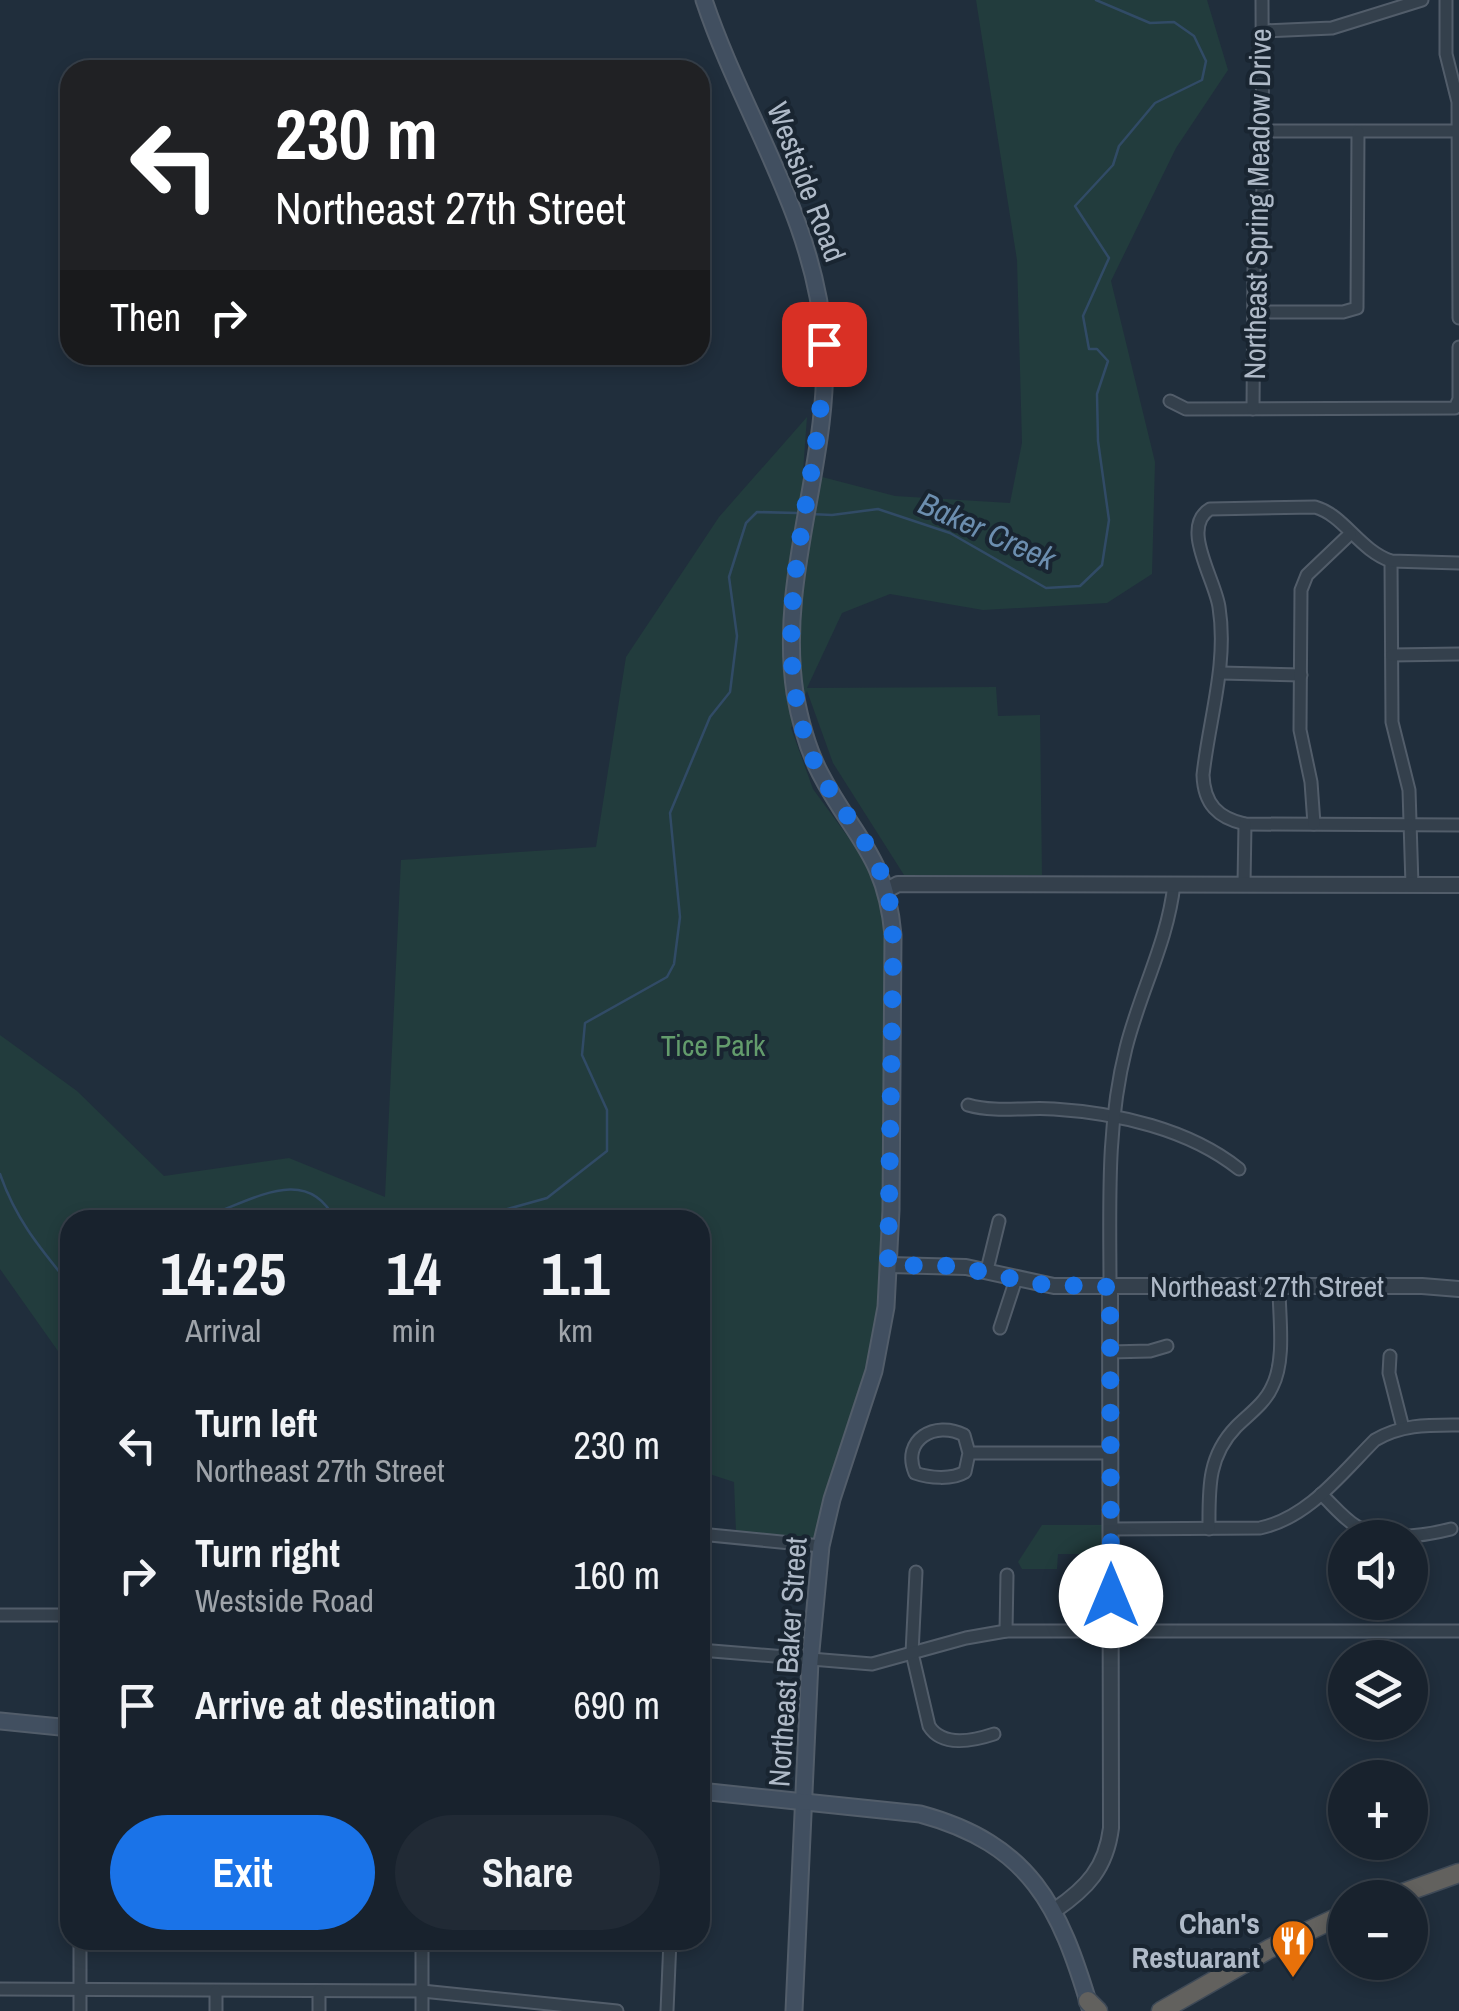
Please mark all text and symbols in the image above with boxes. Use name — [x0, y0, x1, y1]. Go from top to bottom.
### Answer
street label: Northeast Spring Meadow Drive — [1234, 28, 1280, 380]
text: 230 m — [275, 87, 438, 181]
street label: Westside Road — [758, 96, 856, 267]
icon: left — [110, 100, 240, 230]
text: Northeast 27th Street — [275, 177, 626, 238]
icon: right — [201, 290, 256, 345]
text: Then — [110, 292, 181, 343]
pin — [782, 302, 867, 387]
icon: arrive — [797, 317, 852, 372]
water label: Baker Creek — [912, 481, 1063, 580]
park label: Tice Park — [661, 1025, 766, 1065]
text: 14:25 — [160, 1233, 286, 1314]
text: 14 — [386, 1233, 441, 1314]
text: 1.1 — [541, 1233, 610, 1314]
street label: Northeast 27th Street — [1150, 1266, 1384, 1306]
text: Arrival — [185, 1309, 261, 1352]
text: min — [392, 1309, 436, 1352]
text: km — [558, 1309, 593, 1352]
text: Turn left — [195, 1398, 317, 1449]
icon: left — [110, 1418, 165, 1473]
text: 230 m — [573, 1420, 660, 1471]
text: Northeast 27th Street — [195, 1449, 444, 1492]
map controls — [1328, 1520, 1428, 1980]
button: sound — [1328, 1520, 1428, 1620]
text: Turn right — [195, 1528, 340, 1579]
street label: Northeast Baker Street — [758, 1536, 816, 1788]
position arrow — [1059, 1544, 1163, 1648]
icon: right — [110, 1548, 165, 1603]
text: 160 m — [573, 1550, 660, 1601]
text: Westside Road — [195, 1579, 374, 1622]
button: layers — [1328, 1640, 1428, 1740]
icon: arrive — [110, 1678, 165, 1733]
text: Arrive at destination — [195, 1680, 496, 1731]
text: 690 m — [573, 1680, 660, 1731]
button: + — [1328, 1760, 1428, 1860]
button: Exit — [110, 1815, 375, 1930]
button: Share — [395, 1815, 660, 1930]
button: − — [1328, 1880, 1428, 1980]
place label: Chan's Restuarant — [1132, 1903, 1260, 1977]
restaurant icon: Chan's Restuarant — [1270, 1918, 1316, 1979]

